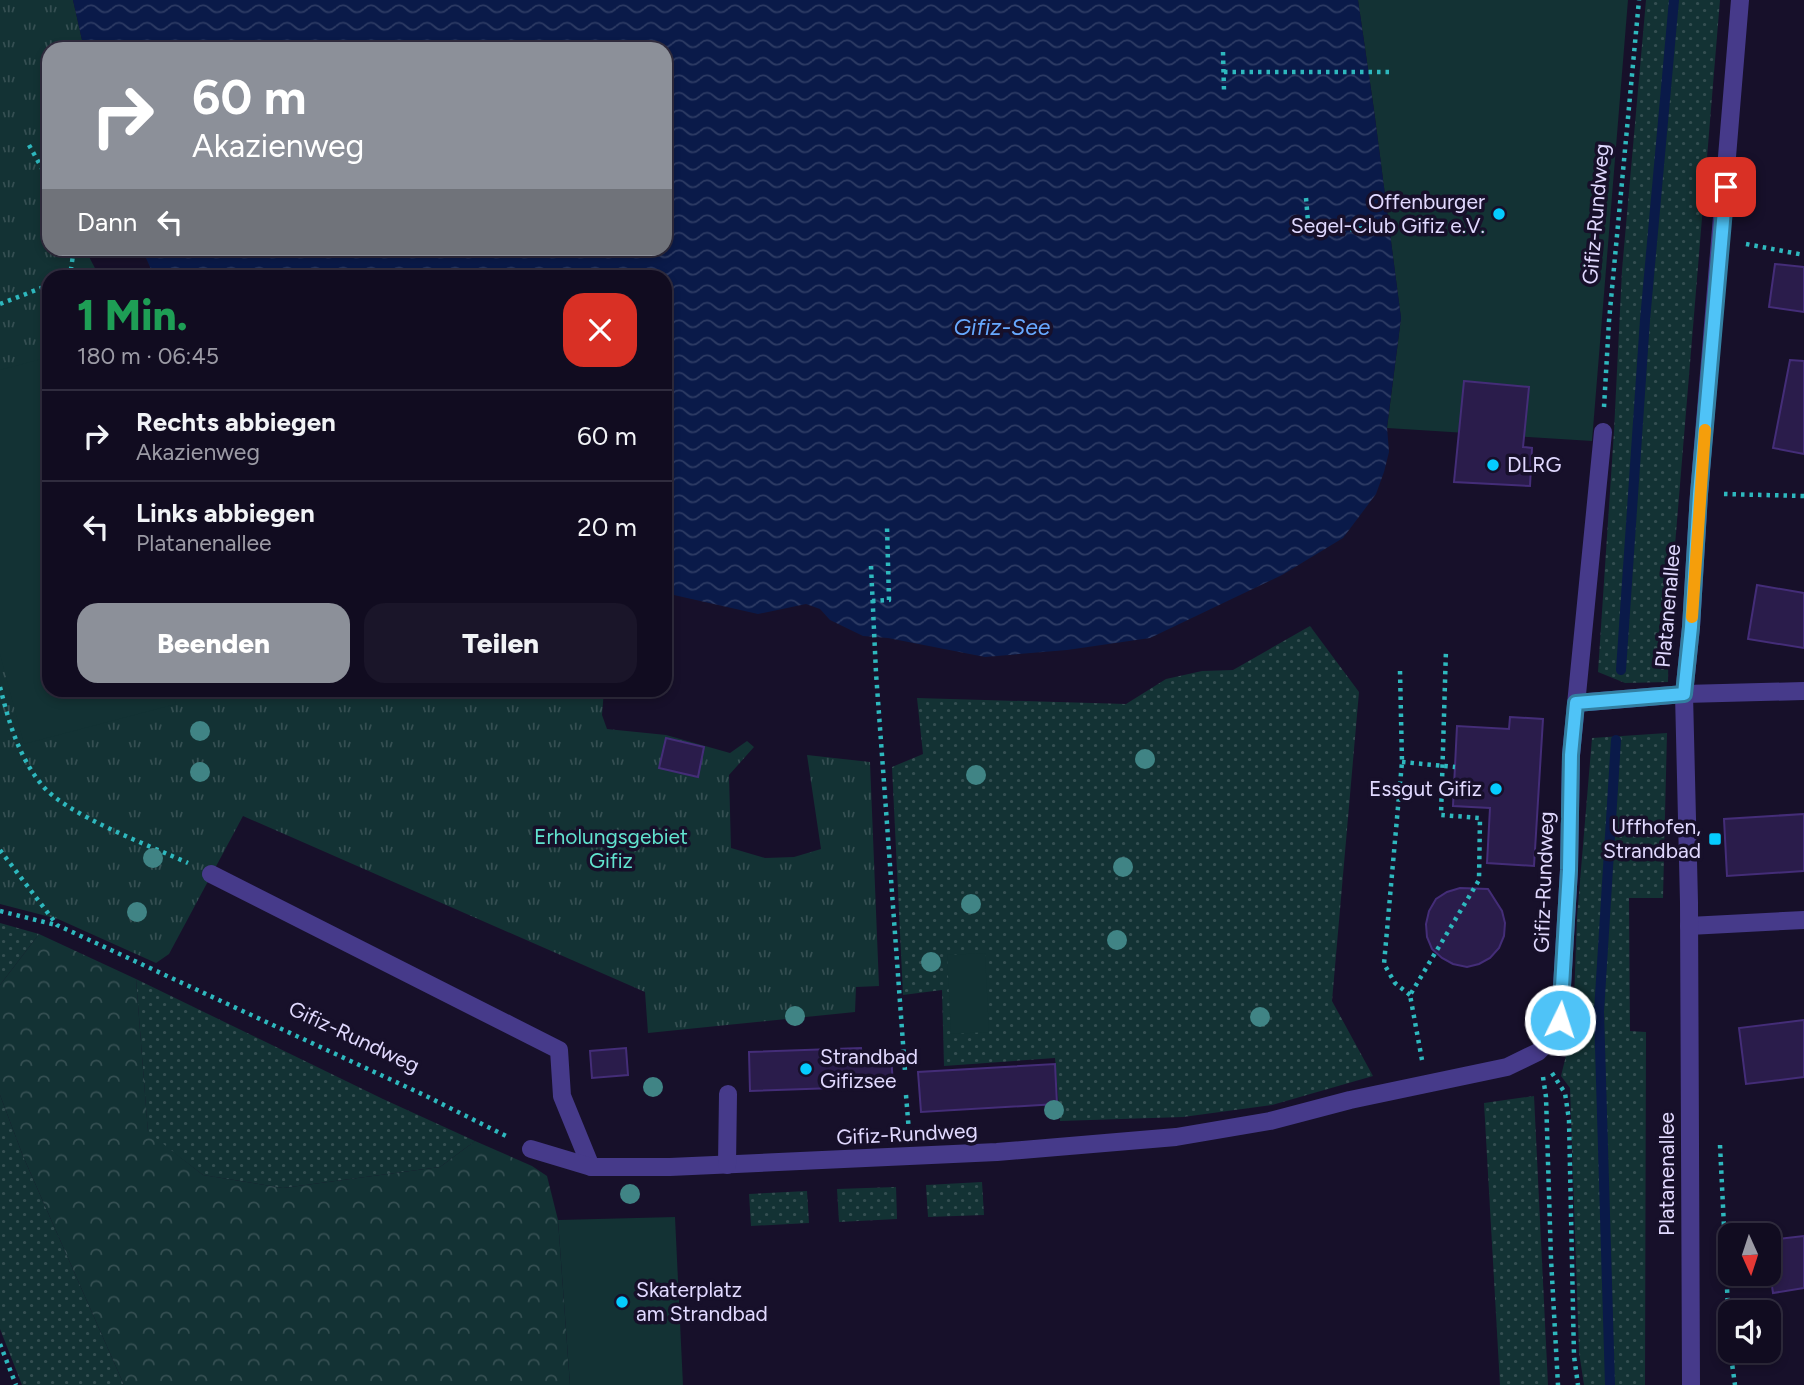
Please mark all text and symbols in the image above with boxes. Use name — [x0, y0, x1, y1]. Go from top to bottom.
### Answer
text: 60 m — [192, 67, 307, 126]
icon: right — [77, 70, 168, 161]
text: Akazienweg — [192, 127, 364, 165]
street label: Gifiz-Rundweg — [1577, 142, 1614, 285]
pin — [1696, 157, 1756, 217]
icon: arrive — [1707, 168, 1745, 206]
place label: Offenburger Segel-Club Gifiz e.V. — [1291, 189, 1485, 238]
icon: left — [151, 203, 189, 241]
text: Dann — [77, 206, 137, 238]
marker: Offenburger Segel-Club Gifiz e.V. — [1491, 206, 1507, 222]
text: 1 Min. — [77, 290, 188, 341]
button: close — [563, 293, 637, 367]
water label: Gifiz-See — [954, 313, 1051, 341]
text: 180 m · 06:45 — [77, 342, 219, 370]
text: Rechts abbiegen — [136, 406, 336, 438]
icon: right — [77, 417, 115, 455]
text: 60 m — [577, 420, 637, 452]
text: Akazienweg — [136, 438, 260, 466]
place label: DLRG — [1507, 452, 1562, 477]
marker: DLRG — [1485, 457, 1501, 473]
text: Links abbiegen — [136, 497, 315, 529]
icon: left — [77, 508, 115, 546]
text: 20 m — [577, 511, 637, 543]
text: Platanenallee — [136, 529, 272, 557]
street label: Platanenallee — [1650, 543, 1685, 669]
button: Beenden — [77, 603, 350, 683]
button: Teilen — [364, 603, 637, 683]
place label: Essgut Gifiz — [1369, 776, 1482, 801]
marker: Essgut Gifiz — [1488, 781, 1504, 797]
street label: Gifiz-Rundweg — [1529, 811, 1558, 953]
place label: Uffhofen, Strandbad — [1603, 814, 1701, 863]
park label: Erholungsgebiet Gifiz — [534, 824, 688, 873]
marker: Uffhofen, Strandbad — [1707, 831, 1723, 847]
position arrow — [1523, 983, 1597, 1057]
street label: Gifiz-Rundweg — [285, 995, 424, 1078]
place label: Strandbad Gifizsee — [820, 1044, 918, 1093]
marker: Strandbad Gifizsee — [798, 1061, 814, 1077]
street label: Platanenallee — [1654, 1112, 1679, 1236]
street label: Gifiz-Rundweg — [836, 1117, 978, 1150]
north arrow — [1718, 1223, 1782, 1286]
map controls — [1718, 1223, 1781, 1363]
place label: Skaterplatz am Strandbad — [636, 1277, 768, 1326]
marker: Skaterplatz am Strandbad — [614, 1294, 630, 1310]
button: sound — [1718, 1300, 1781, 1363]

